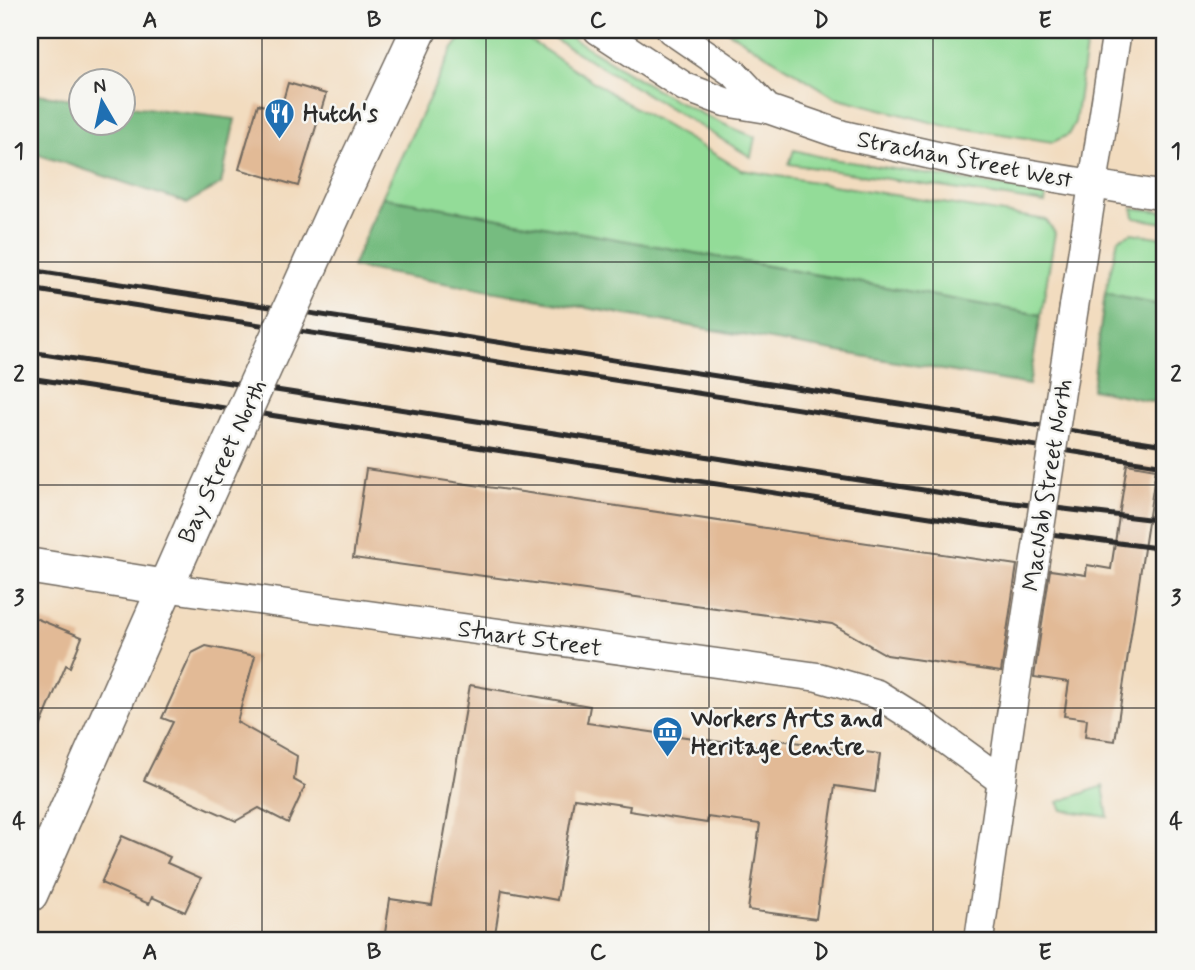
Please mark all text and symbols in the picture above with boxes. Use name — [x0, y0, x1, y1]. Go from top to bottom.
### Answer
text: A — [142, 6, 158, 36]
text: B — [367, 6, 382, 36]
text: C — [590, 6, 607, 36]
text: D — [813, 6, 829, 36]
text: E — [1038, 6, 1052, 36]
north arrow — [66, 66, 136, 136]
text: N — [91, 73, 108, 100]
restaurant icon: Hutch's — [263, 96, 297, 140]
place label: Hutch's — [303, 99, 378, 130]
street label: Strachan Street West — [854, 124, 1075, 197]
text: 1 — [14, 137, 24, 167]
text: 1 — [1171, 137, 1181, 167]
text: 2 — [13, 360, 25, 390]
text: 2 — [1170, 360, 1182, 390]
street label: Bay Street North — [172, 375, 275, 549]
street label: MacNab Street North — [1016, 377, 1081, 594]
text: 3 — [14, 584, 25, 614]
text: 3 — [1171, 584, 1182, 614]
street label: Stuart Street — [456, 614, 604, 665]
place label: Workers Arts and Heritage Centre — [690, 704, 883, 764]
museum icon: Workers Arts and Heritage Centre — [651, 715, 685, 759]
text: 4 — [12, 807, 26, 837]
text: 4 — [1169, 807, 1183, 837]
text: A — [142, 938, 158, 968]
text: B — [367, 938, 382, 968]
text: C — [590, 938, 607, 968]
text: D — [813, 938, 829, 968]
text: E — [1038, 938, 1052, 968]

